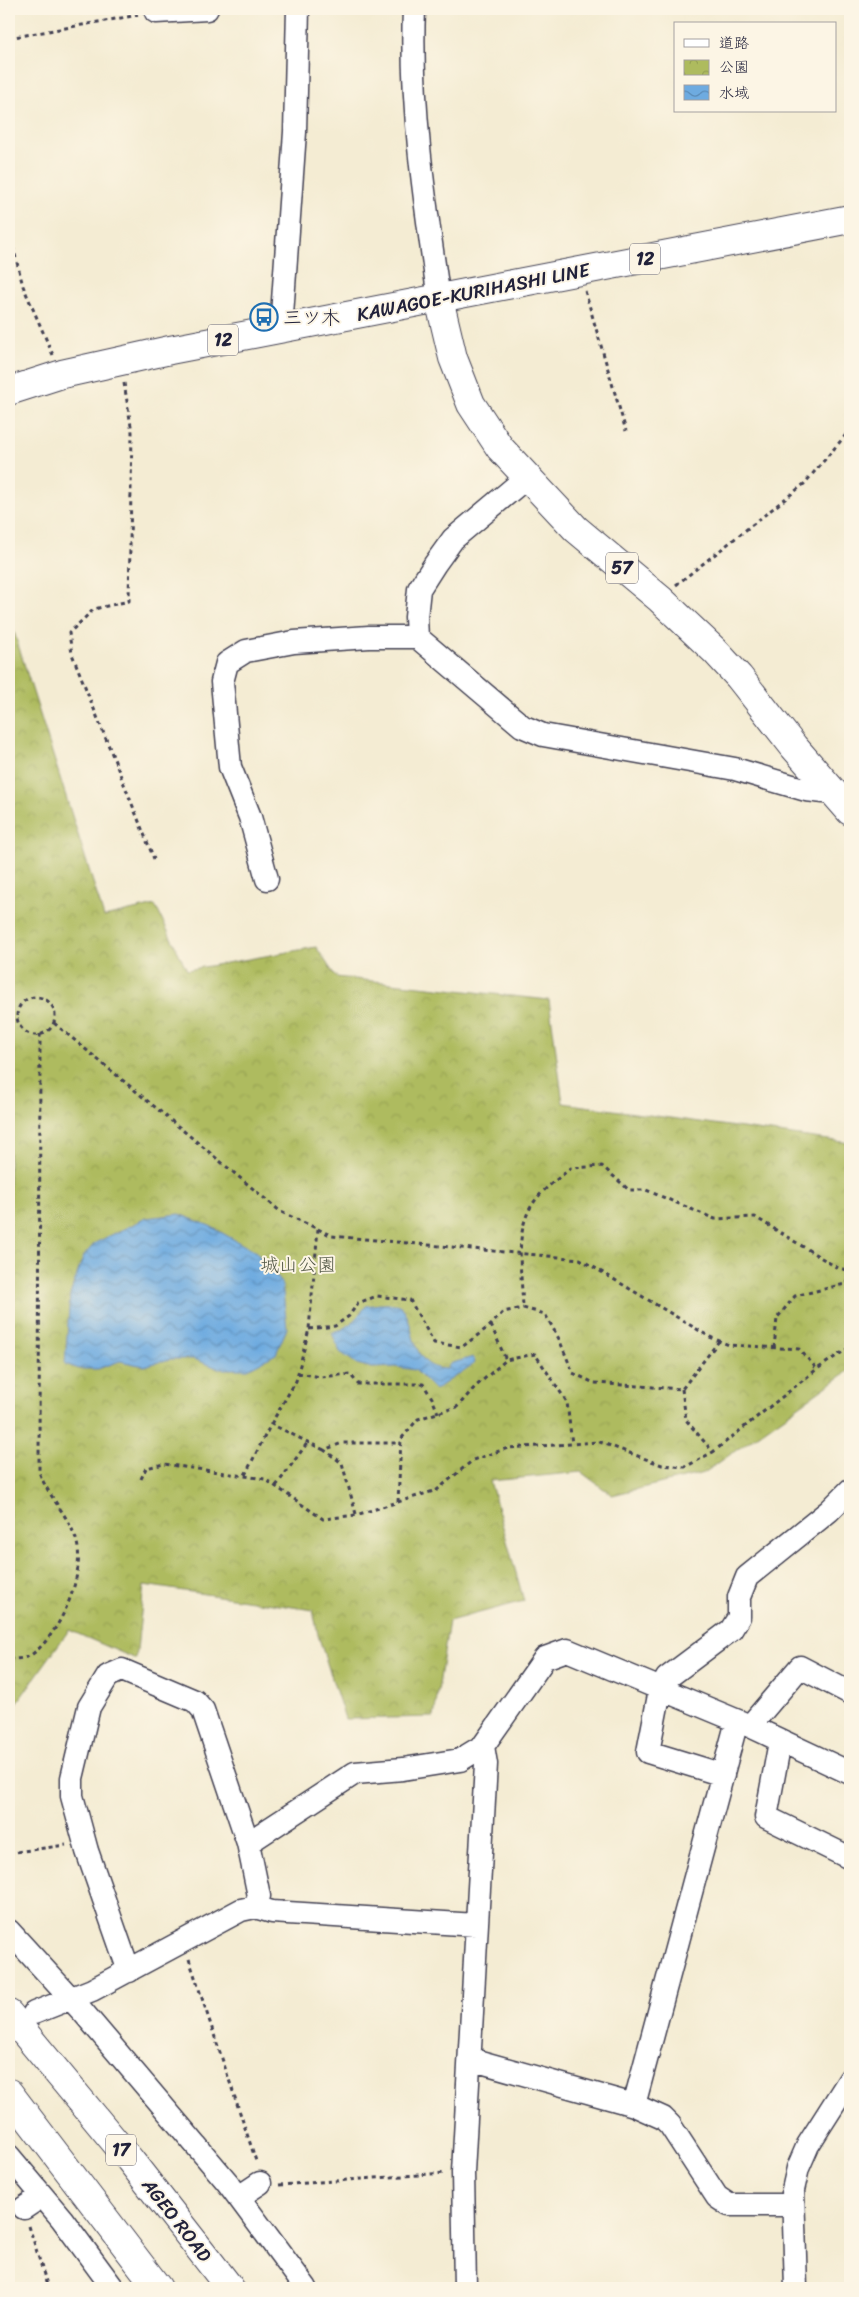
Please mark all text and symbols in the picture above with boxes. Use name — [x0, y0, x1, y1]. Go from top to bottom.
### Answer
legend — [674, 22, 836, 112]
text: 道路 — [719, 30, 749, 56]
text: 公園 — [719, 54, 749, 80]
text: 水域 — [719, 80, 749, 106]
road number: 12 — [630, 243, 660, 274]
street label: KAWAGOE-KURIHASHI LINE — [354, 253, 594, 331]
place label: 三ツ木 — [283, 301, 340, 334]
bus stop icon: 三ツ木 — [249, 302, 279, 332]
road number: 12 — [208, 324, 238, 356]
road number: 57 — [606, 552, 638, 584]
park label: 城山公園 — [260, 1248, 336, 1281]
road number: 17 — [106, 2134, 136, 2166]
street label: AGEO ROAD — [133, 2170, 221, 2270]

